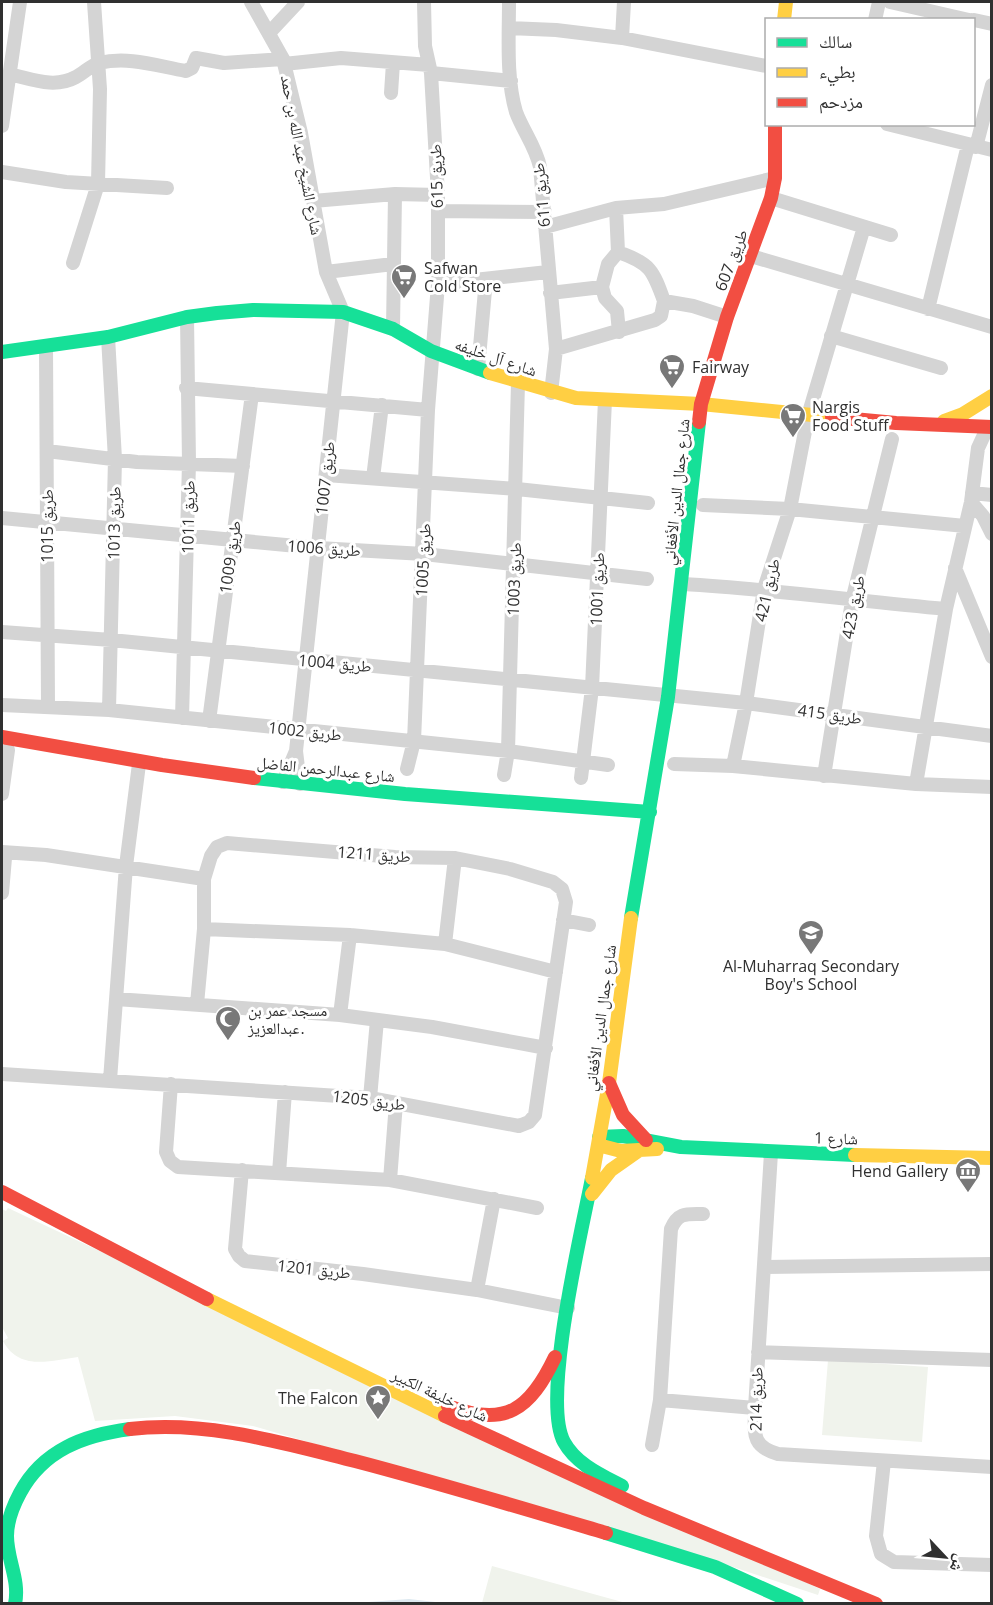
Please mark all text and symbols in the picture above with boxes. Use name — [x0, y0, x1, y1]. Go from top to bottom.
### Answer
legend — [765, 18, 975, 126]
text: سالك — [819, 29, 852, 53]
text: بطيء — [819, 59, 856, 87]
street label: شارع الشيخ عبد الله بن حمد — [276, 73, 328, 237]
text: مزدحم — [819, 89, 863, 114]
street label: طريق 615 — [424, 143, 448, 209]
street label: طريق 611 — [527, 162, 555, 228]
street label: طريق 607 — [709, 226, 753, 294]
place label: Safwan Cold Store — [424, 257, 501, 297]
supermarket icon: Safwan Cold Store — [389, 262, 419, 300]
street label: شارع آل خليفه — [452, 333, 540, 381]
supermarket icon: Fairway — [657, 352, 687, 390]
place label: Fairway — [692, 356, 750, 378]
place label: Nargis Food Stuff — [812, 396, 890, 436]
supermarket icon: Nargis Food Stuff — [778, 401, 808, 439]
street label: شارع جمال الدين الأفغاني — [657, 417, 697, 567]
street label: طريق 1007 — [310, 440, 340, 516]
street label: طريق 1011 — [176, 480, 200, 554]
street label: طريق 1013 — [102, 486, 126, 560]
street label: طريق 1015 — [36, 489, 58, 563]
street label: طريق 1009 — [214, 519, 246, 595]
street label: طريق 1005 — [410, 523, 436, 597]
street label: طريق 1006 — [287, 534, 361, 562]
street label: طريق 1003 — [502, 542, 526, 616]
street label: طريق 1001 — [585, 552, 609, 626]
street label: طريق 421 — [749, 556, 785, 624]
street label: طريق 423 — [836, 573, 870, 641]
street label: طريق 1004 — [297, 649, 373, 677]
street label: طريق 415 — [797, 699, 863, 729]
street label: طريق 1002 — [267, 716, 343, 746]
street label: شارع عبدالرحمن الفاضل — [256, 751, 396, 787]
street label: طريق 1211 — [337, 840, 411, 868]
school or university icon: Al-Muharraq Secondary Boy's School — [796, 918, 826, 956]
street label: شارع جمال الدين الأفغاني — [579, 943, 623, 1093]
place label: Al-Muharraq Secondary Boy's School — [723, 955, 900, 995]
place label: مسجد عمر بن عبدالعزيز. — [247, 999, 327, 1039]
mosque icon: مسجد عمر بن عبدالعزيز. — [213, 1004, 243, 1042]
street label: طريق 1205 — [331, 1085, 407, 1115]
street label: شارع 1 — [814, 1127, 858, 1149]
museum icon: Hend Gallery — [953, 1156, 983, 1194]
place label: Hend Gallery — [851, 1160, 949, 1182]
street label: طريق 1201 — [276, 1254, 352, 1284]
street label: شارع خليفة الكبير — [388, 1363, 492, 1427]
street label: طريق 214 — [744, 1367, 768, 1431]
place icon: The Falcon — [363, 1383, 393, 1421]
place label: The Falcon — [278, 1387, 358, 1409]
north arrow — [915, 1527, 975, 1587]
text: ش — [945, 1551, 972, 1576]

